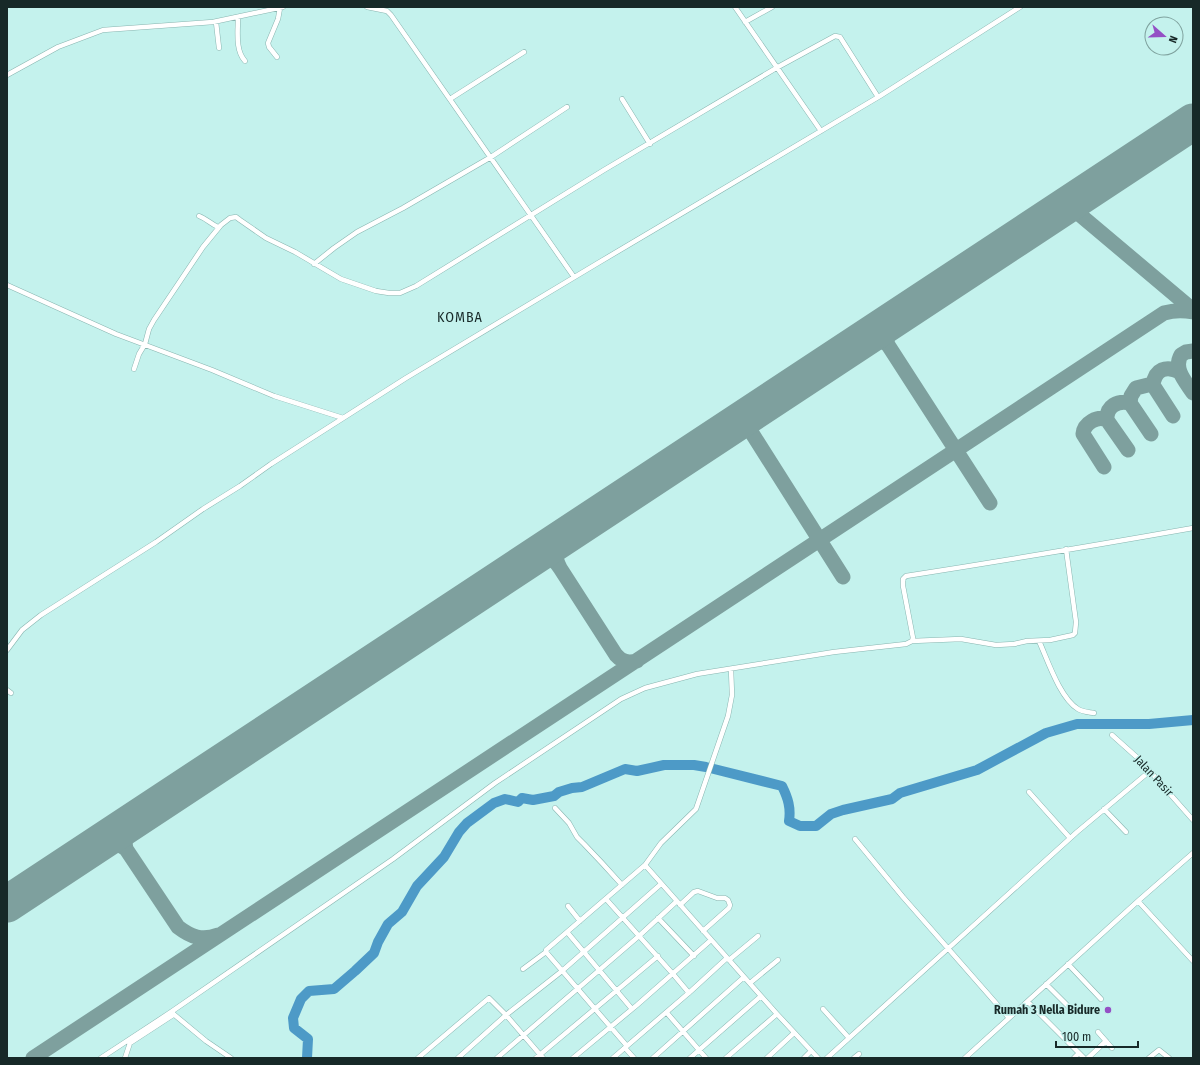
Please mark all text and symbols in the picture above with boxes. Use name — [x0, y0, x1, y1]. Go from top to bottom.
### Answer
north arrow — [1144, 16, 1184, 56]
text: N — [1166, 34, 1180, 45]
district label: KOMBA — [437, 309, 483, 326]
street label: Jalan Pasir — [1132, 753, 1177, 800]
place label: Rumah 3 Nella Bidure — [994, 1003, 1100, 1017]
marker: Rumah 3 Nella Bidure — [1103, 1005, 1113, 1015]
scale bar — [1056, 1023, 1138, 1049]
text: 100 m — [1062, 1030, 1091, 1044]

